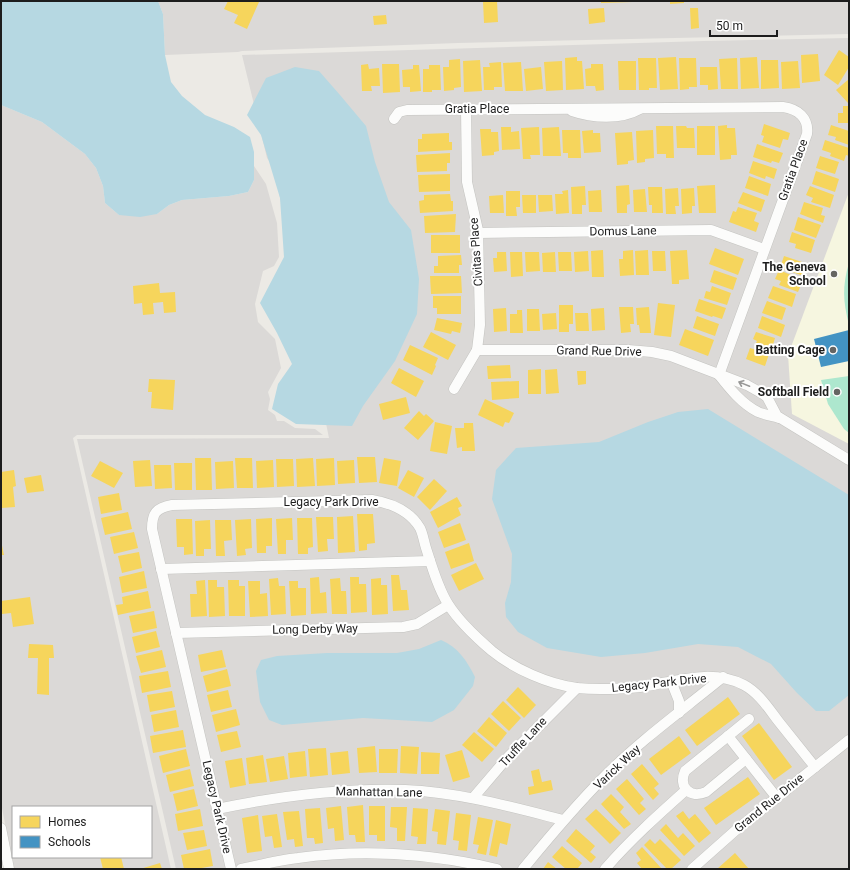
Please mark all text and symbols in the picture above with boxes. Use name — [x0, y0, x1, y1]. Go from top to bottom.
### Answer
scale bar — [710, 12, 777, 38]
text: 50 m — [716, 19, 743, 33]
street label: Gratia Place — [445, 102, 509, 116]
street label: Gratia Place — [775, 137, 811, 203]
street label: Civitas Place — [467, 217, 485, 287]
street label: Domus Lane — [589, 223, 657, 239]
place label: The Geneva School — [762, 260, 827, 288]
marker: The Geneva School — [829, 269, 839, 279]
street label: Grand Rue Drive — [556, 343, 642, 359]
place label: Batting Cage — [755, 343, 826, 357]
marker: Batting Cage — [828, 345, 838, 355]
one-way arrow — [739, 380, 751, 388]
place label: Softball Field — [758, 385, 829, 399]
marker: Softball Field — [832, 387, 842, 397]
street label: Legacy Park Drive — [283, 495, 379, 509]
street label: Long Derby Way — [272, 621, 358, 637]
street label: Legacy Park Drive — [611, 671, 707, 695]
street label: Truffle Lane — [496, 714, 550, 770]
street label: Varick Way — [591, 742, 644, 792]
street label: Legacy Park Drive — [199, 759, 235, 855]
street label: Grand Rue Drive — [731, 771, 807, 835]
street label: Manhattan Lane — [336, 784, 422, 800]
legend — [12, 806, 152, 858]
text: Homes — [48, 815, 86, 829]
text: Schools — [48, 835, 91, 849]

